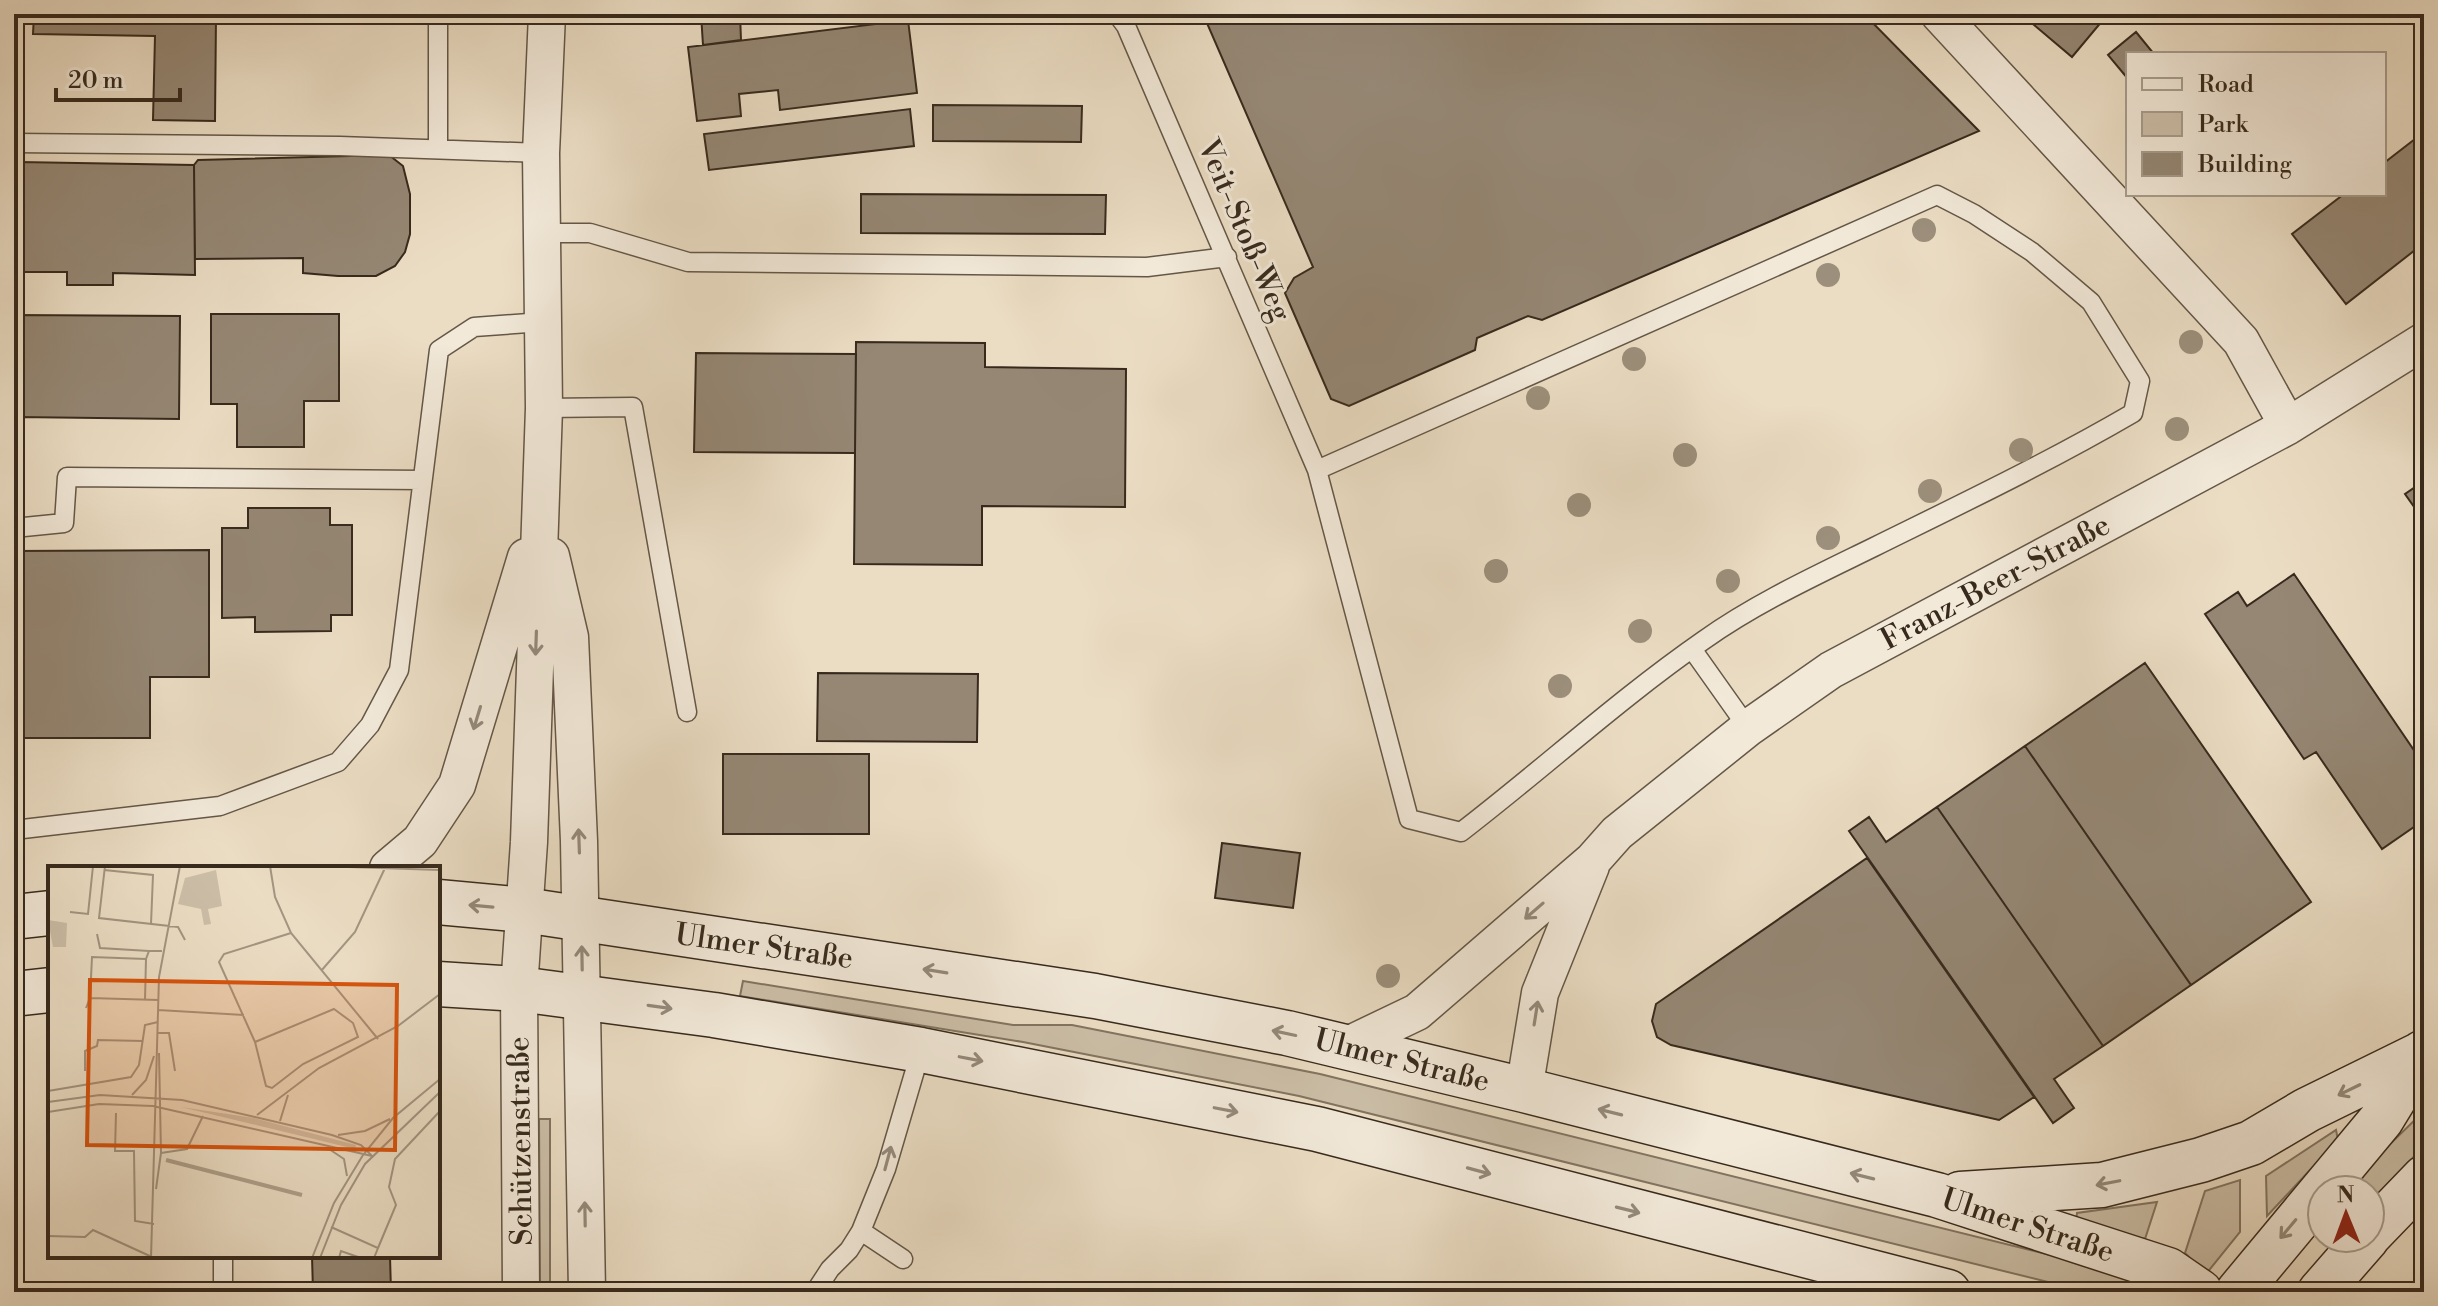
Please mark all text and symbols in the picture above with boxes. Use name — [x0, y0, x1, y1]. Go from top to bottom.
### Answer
scale bar — [56, 52, 180, 102]
legend — [2126, 52, 2386, 196]
text: 20 m — [68, 66, 124, 96]
text: Road — [2198, 70, 2254, 100]
text: Park — [2198, 110, 2249, 140]
street label: Veit-Stoß-Weg — [1188, 133, 1300, 328]
text: Building — [2197, 150, 2292, 180]
street label: Franz-Beer-Straße — [1874, 506, 2117, 659]
one-way arrow — [528, 629, 543, 656]
one-way arrow — [469, 705, 483, 730]
one-way arrow — [571, 828, 587, 855]
inset map — [48, 866, 440, 1258]
one-way arrow — [468, 898, 495, 913]
one-way arrow — [1524, 902, 1544, 920]
street label: Ulmer Straße — [672, 916, 855, 978]
one-way arrow — [574, 945, 589, 972]
one-way arrow — [923, 963, 948, 978]
one-way arrow — [646, 1000, 673, 1015]
one-way arrow — [1530, 1001, 1545, 1026]
street label: Ulmer Straße — [1310, 1021, 1493, 1101]
one-way arrow — [1272, 1024, 1298, 1039]
street label: Schützenstraße — [500, 1036, 542, 1246]
one-way arrow — [958, 1053, 984, 1068]
one-way arrow — [2337, 1083, 2361, 1098]
one-way arrow — [1213, 1103, 1239, 1118]
one-way arrow — [1597, 1103, 1623, 1118]
one-way arrow — [882, 1146, 897, 1172]
one-way arrow — [1465, 1165, 1491, 1180]
one-way arrow — [1849, 1168, 1875, 1183]
north arrow — [2306, 1174, 2386, 1254]
one-way arrow — [2096, 1176, 2122, 1191]
street label: Ulmer Straße — [1937, 1180, 2119, 1272]
text: N — [2337, 1182, 2355, 1209]
one-way arrow — [577, 1201, 593, 1228]
one-way arrow — [1615, 1204, 1641, 1219]
one-way arrow — [2279, 1218, 2297, 1239]

